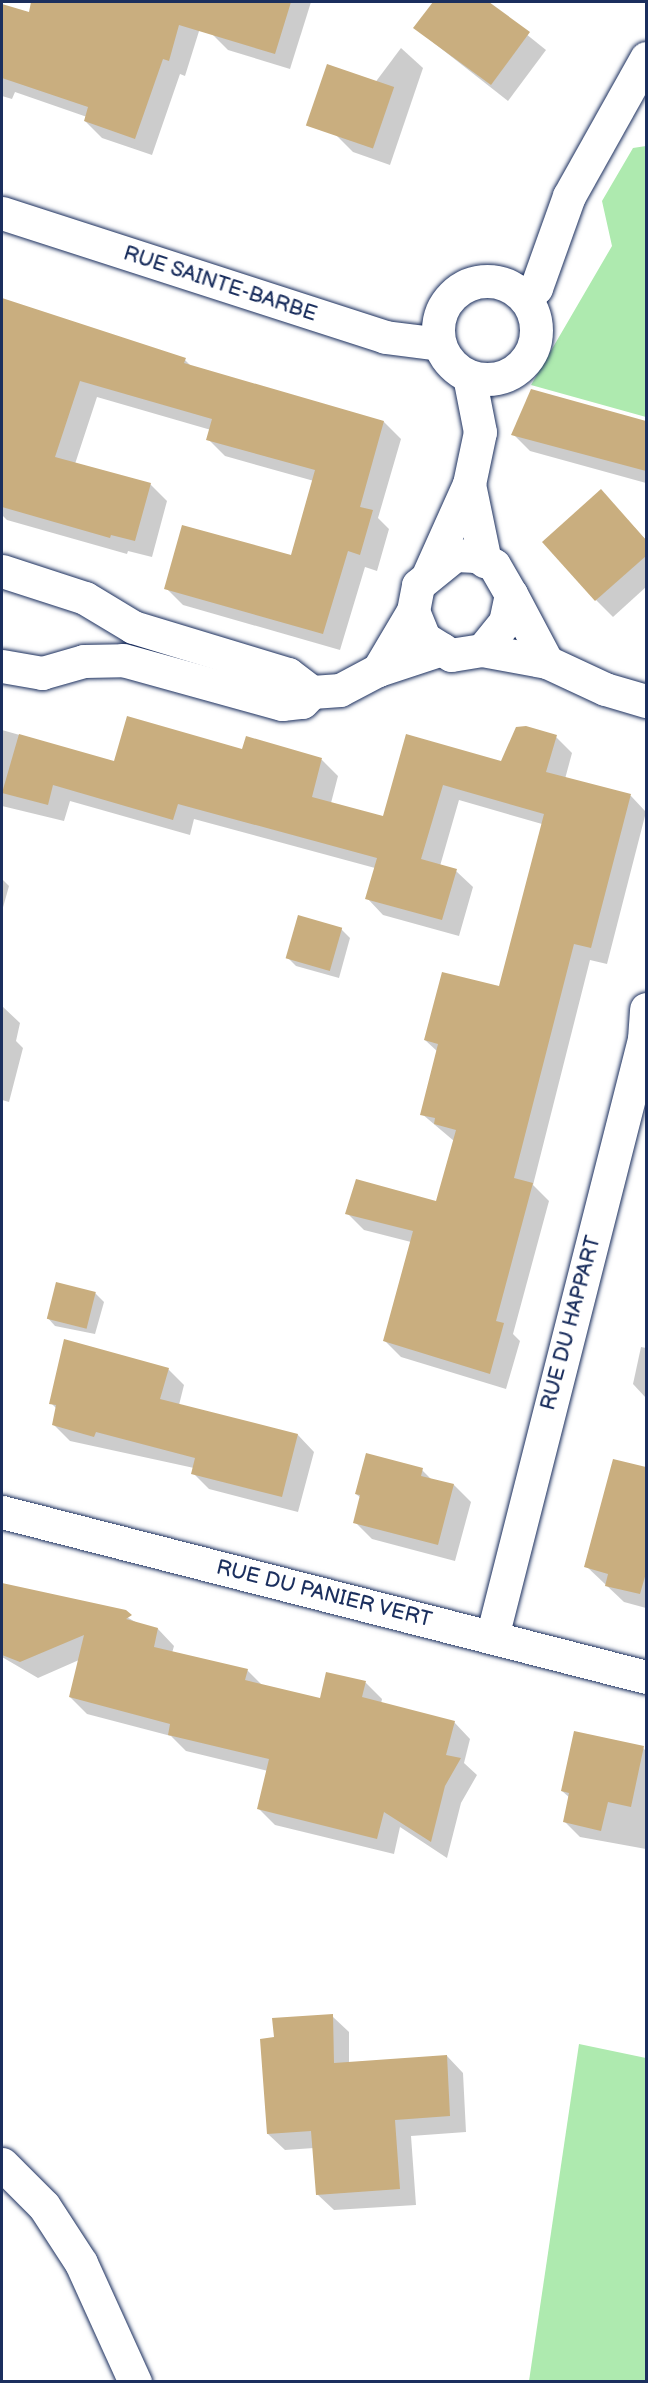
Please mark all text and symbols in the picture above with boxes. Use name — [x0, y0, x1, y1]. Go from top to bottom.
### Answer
street label: RUE SAINTE-BARBE — [120, 241, 320, 327]
street label: RUE DU HAPPART — [536, 1233, 606, 1413]
street label: RUE DU PANIER VERT — [213, 1555, 435, 1633]

